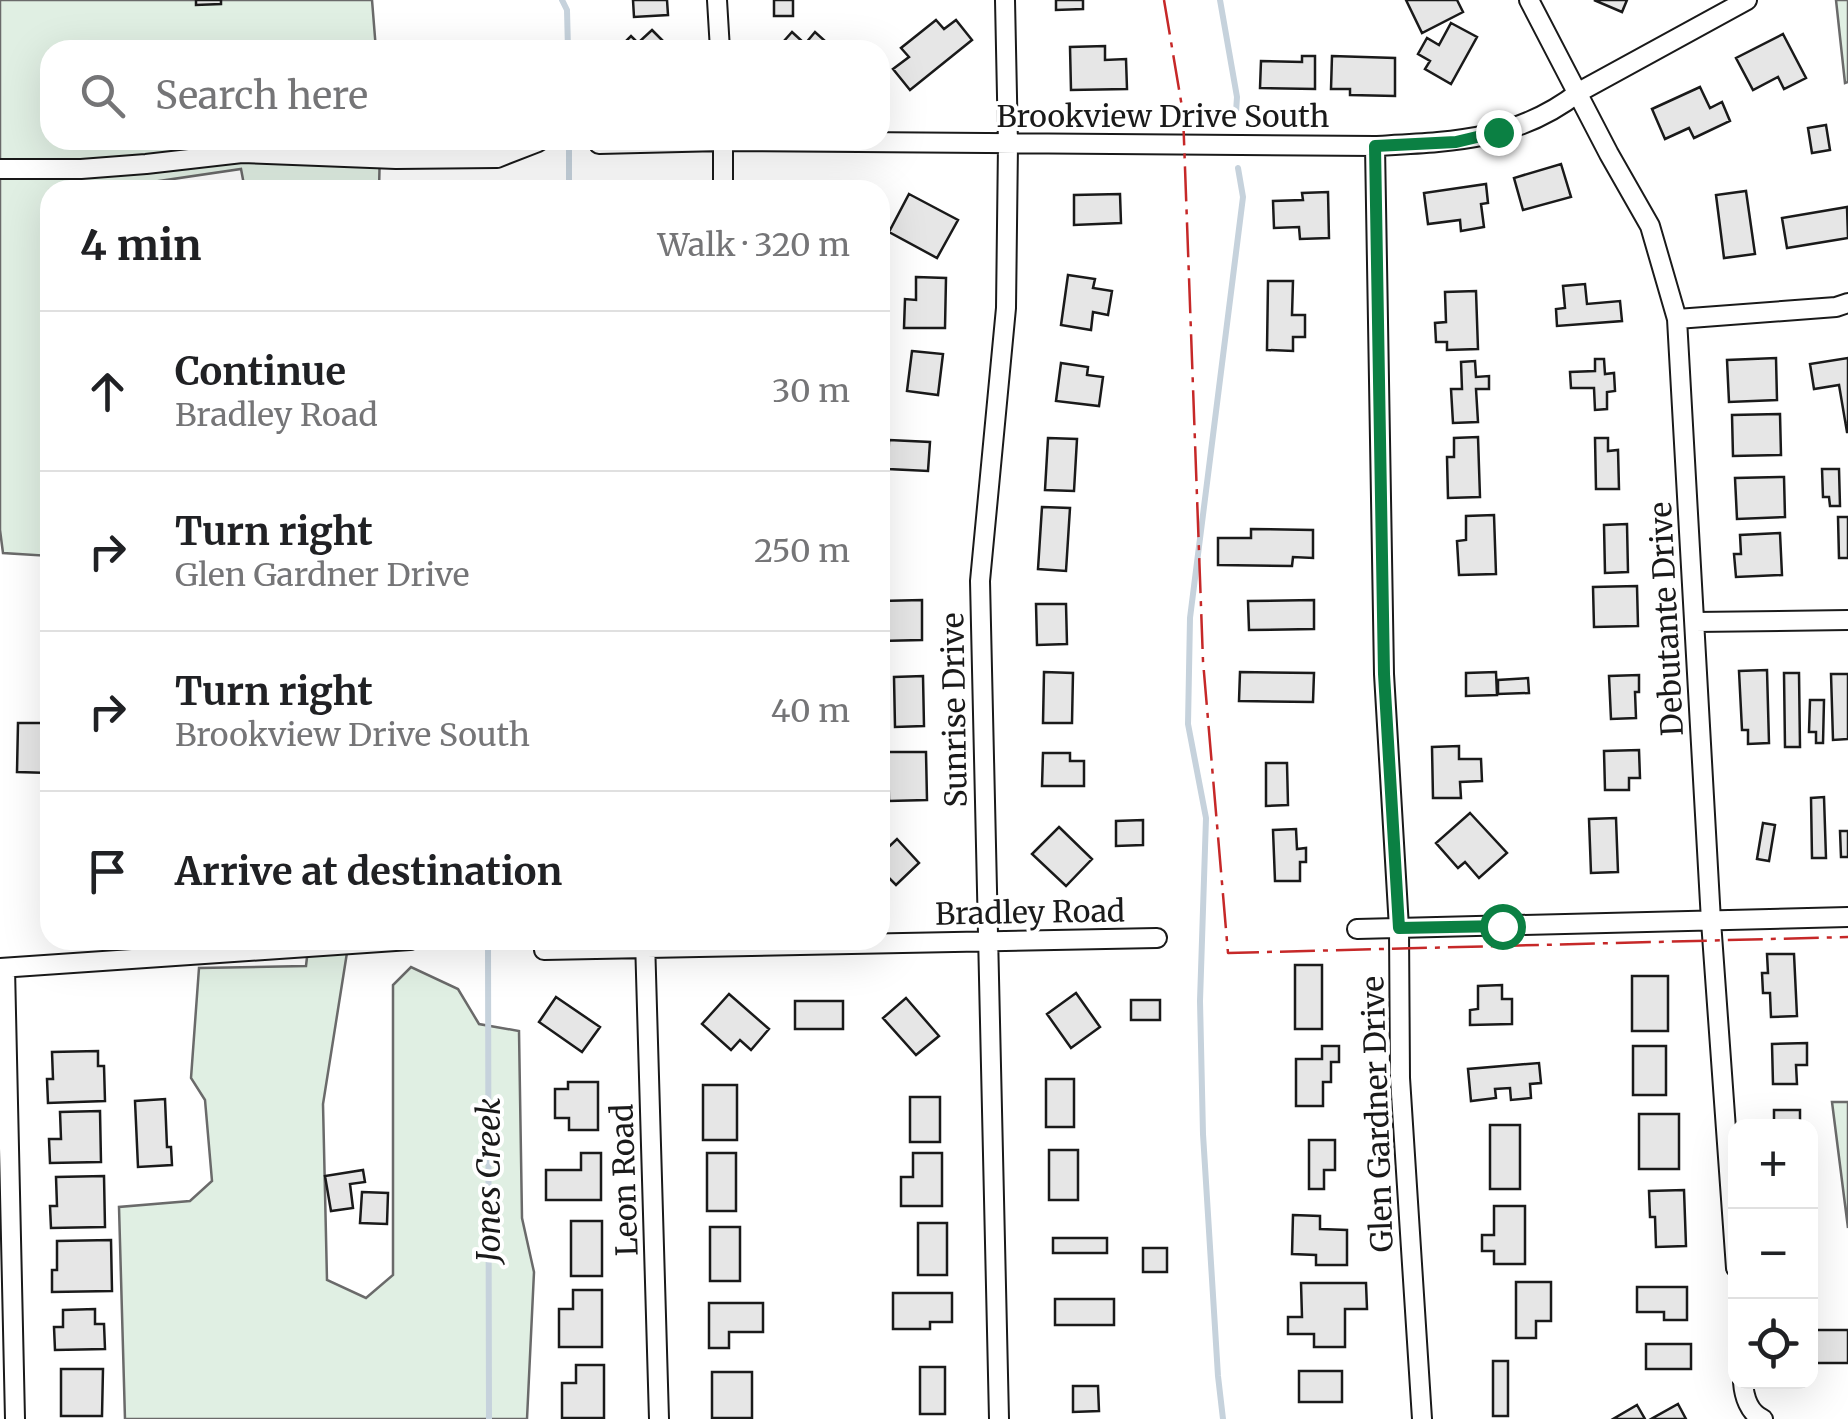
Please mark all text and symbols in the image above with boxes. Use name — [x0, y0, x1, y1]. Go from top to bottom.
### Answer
search box — [40, 40, 890, 150]
icon: search — [75, 68, 130, 123]
text: Search here — [155, 72, 368, 119]
street label: Brookview Drive South — [997, 97, 1330, 135]
route end — [1476, 110, 1522, 156]
text: 4 min — [80, 219, 202, 271]
text: Walk · 320 m — [657, 225, 850, 265]
text: Continue — [175, 348, 346, 395]
icon: ahead — [80, 364, 135, 419]
text: 30 m — [772, 371, 850, 411]
text: Bradley Road — [175, 395, 378, 435]
street label: Debutante Drive — [1641, 501, 1691, 737]
text: Turn right — [175, 508, 373, 555]
icon: right — [80, 524, 135, 579]
text: 250 m — [754, 531, 850, 571]
text: Glen Gardner Drive — [175, 555, 470, 595]
street label: Sunrise Drive — [933, 612, 975, 808]
text: Turn right — [175, 668, 373, 715]
icon: right — [80, 684, 135, 739]
text: 40 m — [771, 691, 850, 731]
text: Brookview Drive South — [175, 715, 530, 755]
icon: arrive — [80, 844, 135, 899]
text: Arrive at destination — [175, 848, 562, 895]
street label: Bradley Road — [935, 891, 1125, 933]
route start — [1480, 904, 1526, 950]
street label: Glen Gardner Drive — [1353, 975, 1401, 1253]
water label: Jones Creek — [469, 1097, 509, 1265]
street label: Leon Road — [602, 1103, 646, 1257]
map controls — [1728, 1119, 1818, 1389]
button: + — [1728, 1119, 1818, 1209]
button: − — [1728, 1209, 1818, 1299]
button: locate — [1728, 1299, 1818, 1389]

